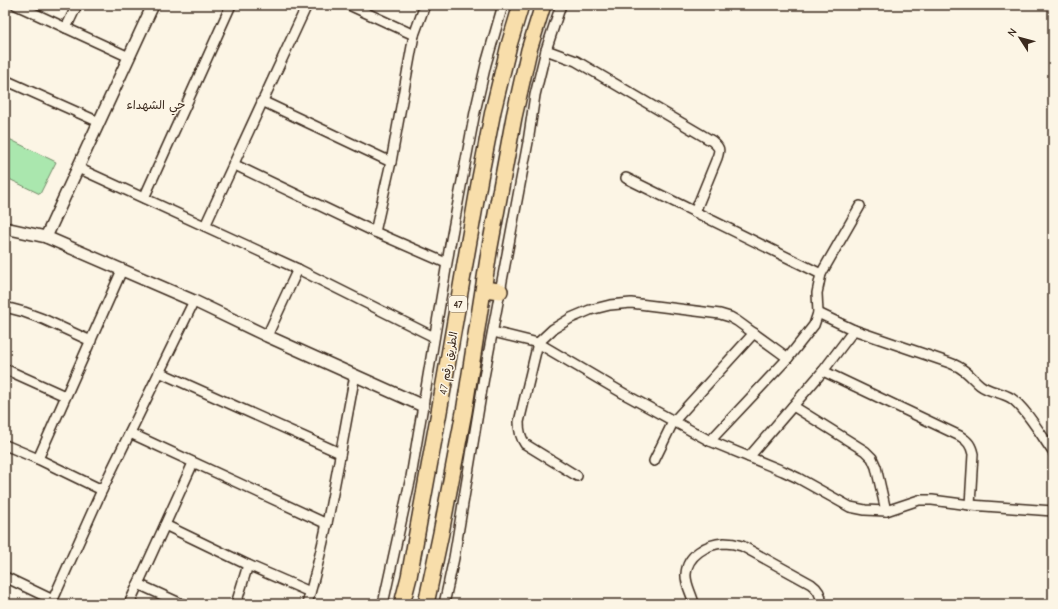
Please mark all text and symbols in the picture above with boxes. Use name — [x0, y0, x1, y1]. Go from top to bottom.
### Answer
north arrow — [1000, 18, 1040, 58]
text: N — [1005, 26, 1020, 39]
district label: حي الشهداء — [127, 98, 186, 116]
road number: 47 — [449, 296, 467, 312]
street label: الطريق رقم 47 — [437, 330, 462, 396]

